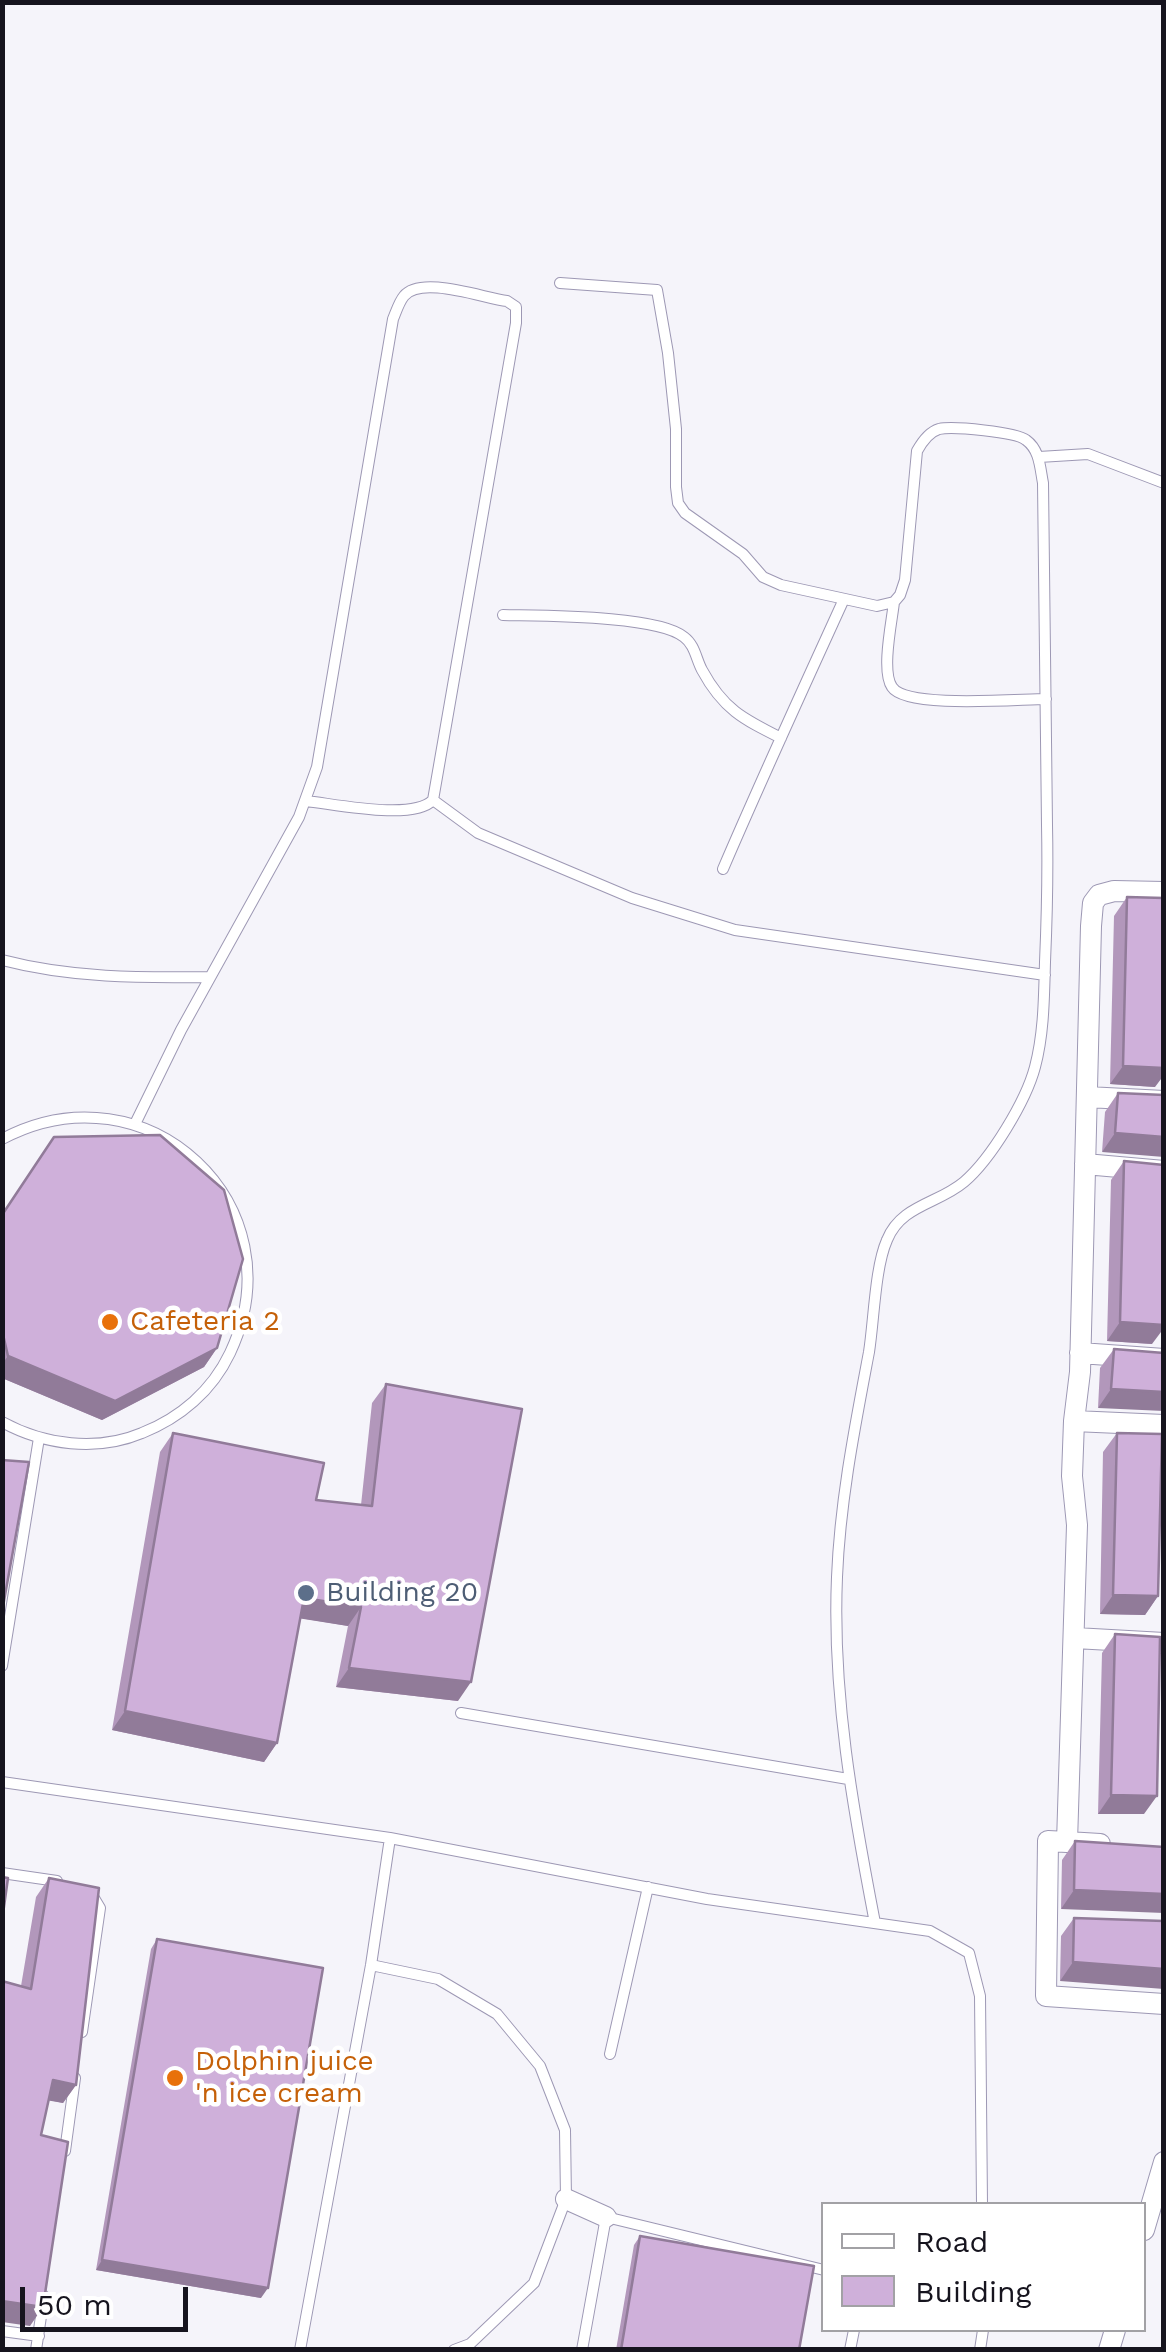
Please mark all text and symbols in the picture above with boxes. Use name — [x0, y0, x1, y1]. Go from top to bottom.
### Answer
place label: Cafeteria 2 — [130, 1305, 280, 1339]
marker: Cafeteria 2 — [99, 1311, 121, 1333]
place label: Building 20 — [326, 1576, 478, 1610]
marker: Building 20 — [295, 1582, 317, 1604]
place label: Dolphin juice 'n ice cream — [195, 2045, 374, 2111]
marker: Dolphin juice 'n ice cream — [164, 2067, 186, 2089]
legend — [821, 2202, 1146, 2332]
text: Road — [915, 2224, 988, 2259]
scale bar — [25, 2267, 192, 2329]
text: Building — [915, 2274, 1032, 2309]
text: 50 m — [37, 2287, 112, 2322]

